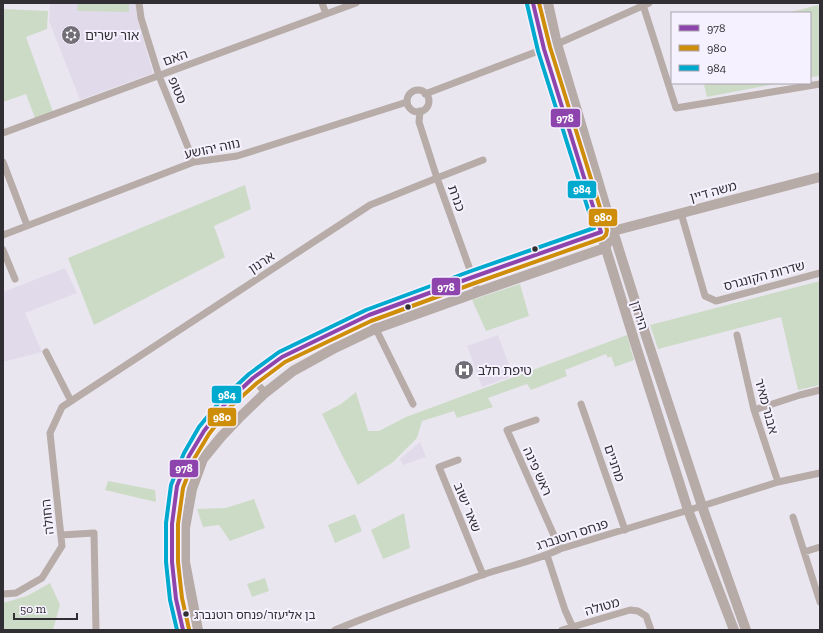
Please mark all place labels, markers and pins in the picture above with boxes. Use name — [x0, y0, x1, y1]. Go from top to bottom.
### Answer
synagogue icon: אור ישרים — [60, 24, 82, 46]
place label: אור ישרים — [85, 28, 139, 43]
unlabelled marker — [530, 244, 540, 254]
unlabelled marker — [403, 302, 413, 312]
hospital icon: טיפת חלב — [453, 359, 475, 381]
place label: טיפת חלב — [478, 363, 532, 378]
place label: בן אליעזר/פנחס רוטנברג — [194, 608, 316, 622]
marker: בן אליעזר/פנחס רוטנברג — [181, 609, 191, 619]

